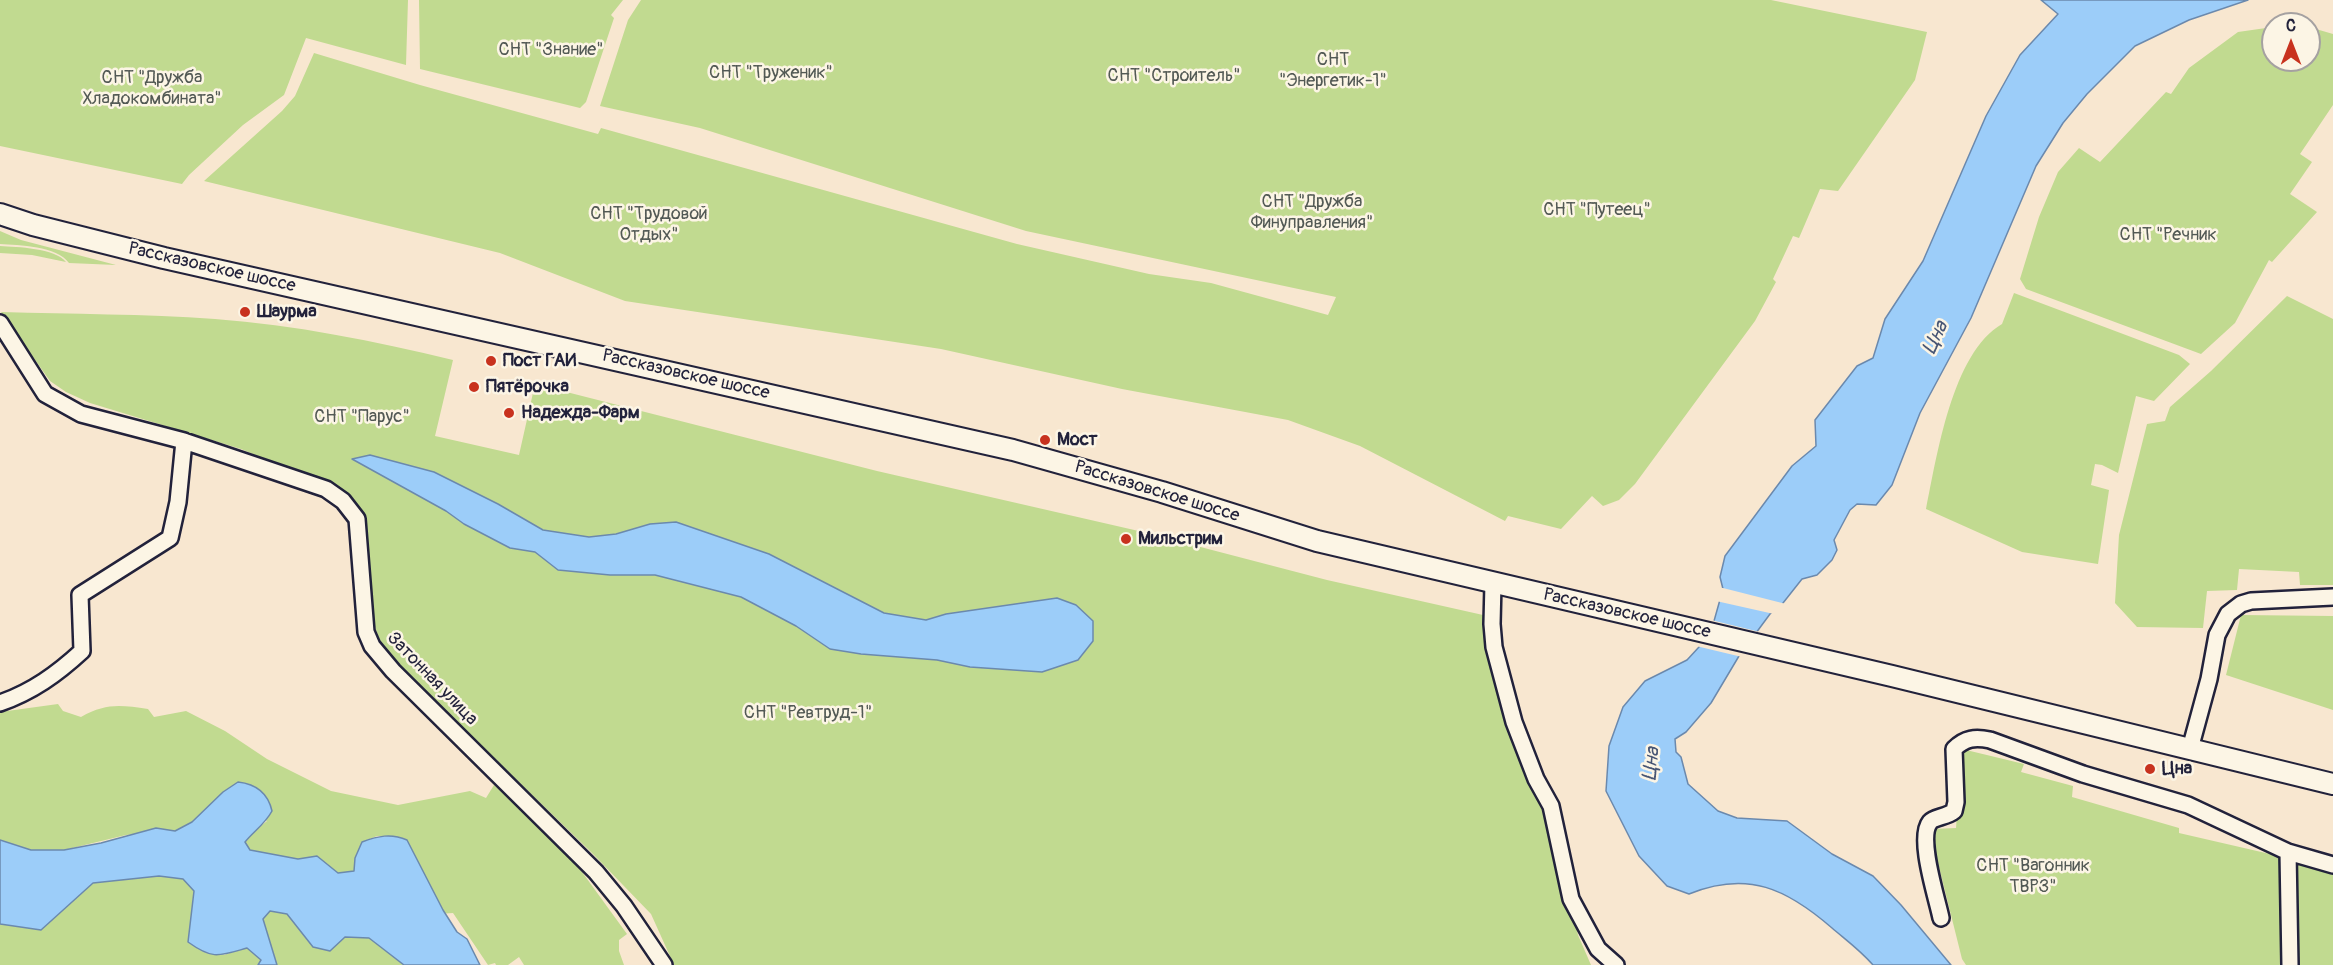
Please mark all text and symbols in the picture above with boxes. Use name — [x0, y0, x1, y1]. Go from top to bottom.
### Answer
north arrow — [2261, 12, 2321, 72]
text: С — [2286, 16, 2296, 36]
park label: СНТ "Знание" — [498, 39, 604, 61]
park label: СНТ "Энергетик-1" — [1279, 49, 1387, 92]
park label: СНТ "Труженик" — [709, 62, 833, 84]
park label: СНТ "Строитель" — [1108, 65, 1240, 87]
park label: СНТ "Дружба Хладокомбината" — [82, 67, 222, 110]
park label: СНТ "Дружба Финуправления" — [1251, 191, 1373, 234]
park label: СНТ "Путеец" — [1543, 199, 1651, 221]
park label: СНТ "Трудовой Отдых" — [590, 203, 708, 246]
park label: СНТ "Речник — [2120, 224, 2216, 246]
street label: Рассказовское шоссе — [126, 238, 298, 298]
place label: Шаурма — [257, 301, 317, 323]
marker: Шаурма — [238, 305, 252, 319]
water label: Цна — [1918, 318, 1954, 358]
street label: Рассказовское шоссе — [600, 345, 772, 405]
place label: Пост ГАИ — [503, 350, 576, 372]
marker: Пост ГАИ — [484, 354, 498, 368]
place label: Пятёрочка — [486, 376, 569, 398]
marker: Пятёрочка — [467, 380, 481, 394]
place label: Надежда-Фарм — [521, 402, 640, 424]
park label: СНТ "Парус" — [314, 406, 410, 428]
marker: Надежда-Фарм — [502, 406, 516, 420]
place label: Мост — [1057, 429, 1097, 451]
marker: Мост — [1038, 433, 1052, 447]
street label: Рассказовское шоссе — [1072, 457, 1242, 527]
place label: Мильстрим — [1138, 528, 1223, 550]
marker: Мильстрим — [1119, 532, 1133, 546]
street label: Рассказовское шоссе — [1541, 584, 1713, 644]
street label: Затонная улица — [382, 628, 482, 730]
park label: СНТ "Ревтруд-1" — [744, 702, 872, 724]
water label: Цна — [1638, 746, 1666, 782]
place label: Цна — [2162, 758, 2192, 780]
marker: Цна — [2143, 762, 2157, 776]
park label: СНТ "Вагонник ТВРЗ" — [1976, 855, 2090, 898]

